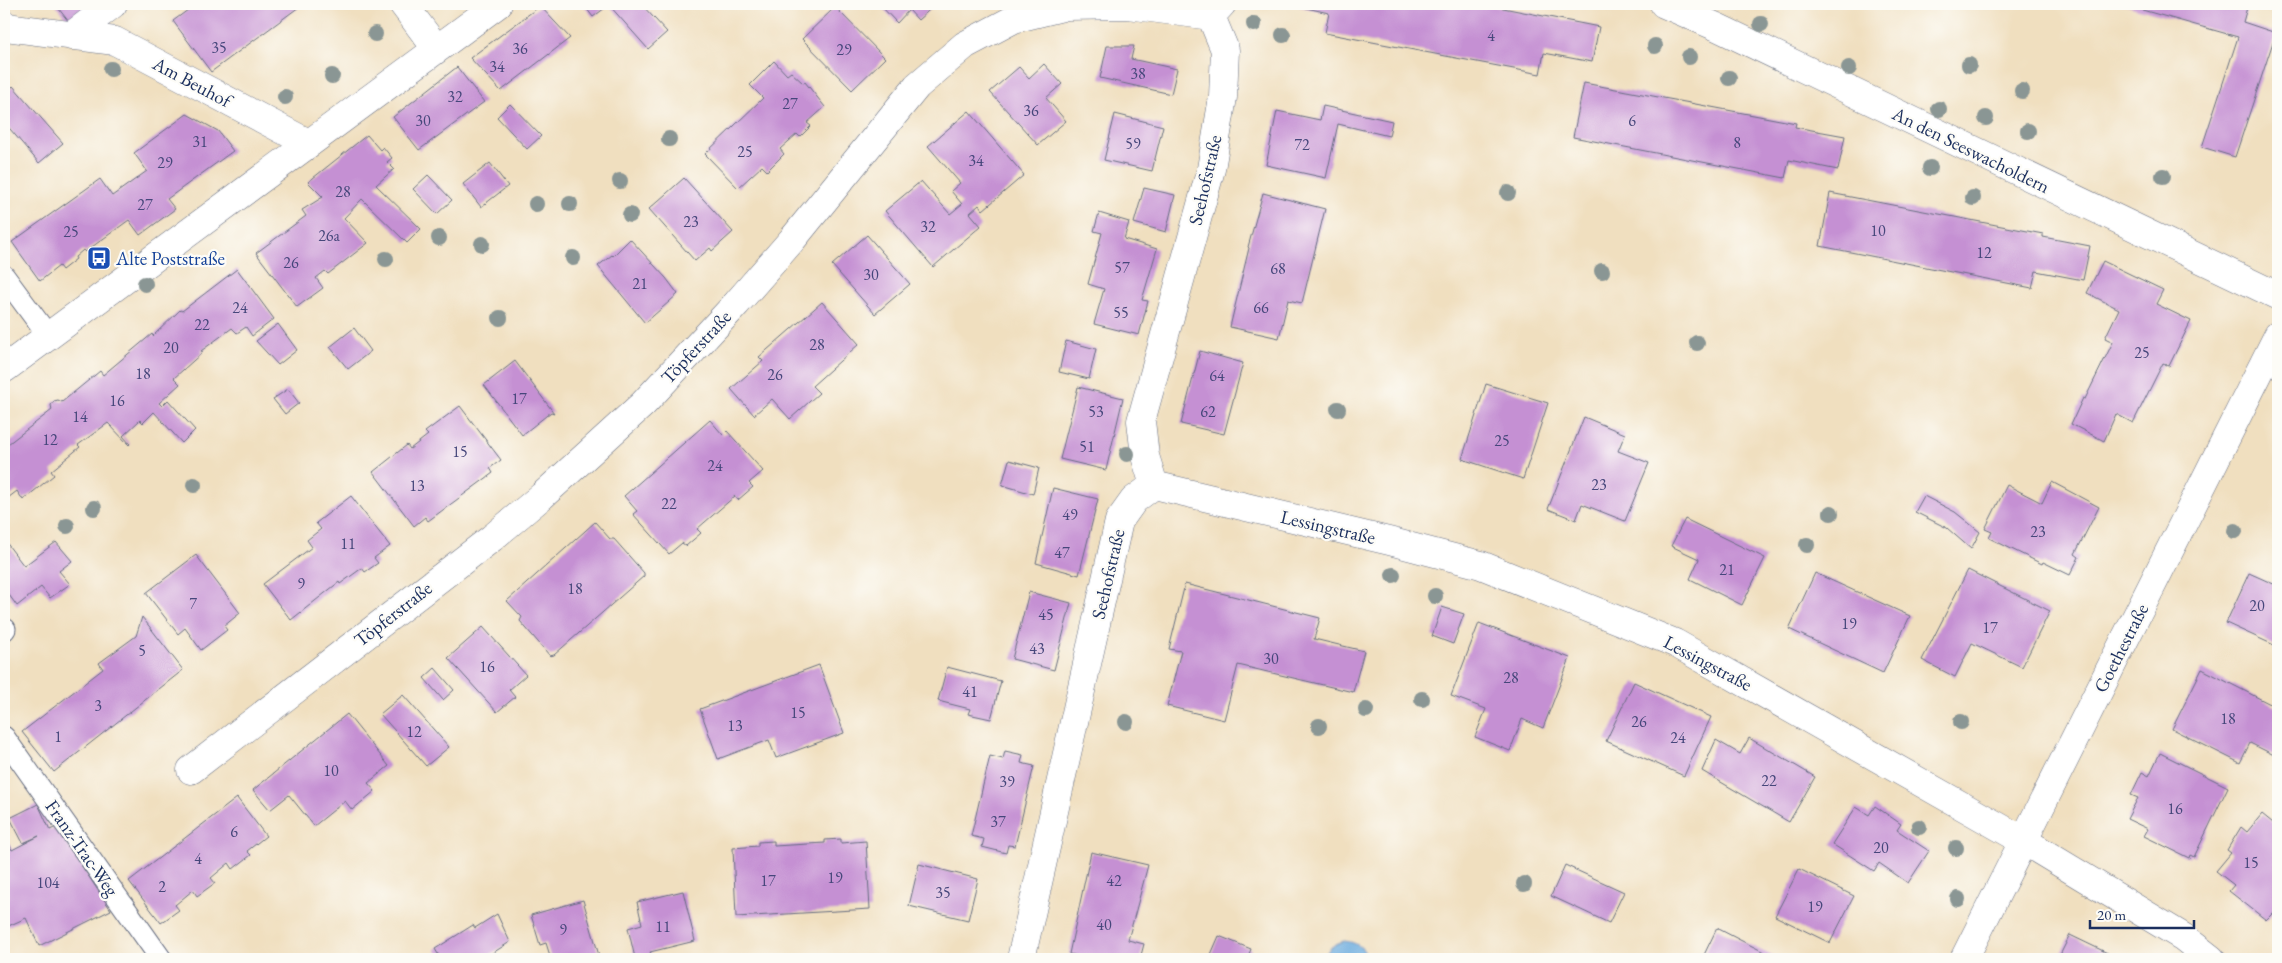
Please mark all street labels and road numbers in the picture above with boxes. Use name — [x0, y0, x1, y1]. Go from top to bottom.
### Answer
street label: Am Beuhof — [147, 50, 237, 114]
street label: An den Seeswacholdern — [1887, 101, 2054, 199]
street label: Seehofstraße — [1183, 133, 1227, 227]
street label: Töpferstraße — [655, 305, 737, 389]
street label: Lessingstraße — [1278, 504, 1378, 550]
street label: Seehofstraße — [1086, 527, 1130, 621]
street label: Töpferstraße — [349, 576, 437, 652]
street label: Goethestraße — [2088, 599, 2154, 697]
street label: Lessingstraße — [1659, 629, 1757, 697]
street label: Franz-Trac-Weg — [40, 795, 125, 902]

